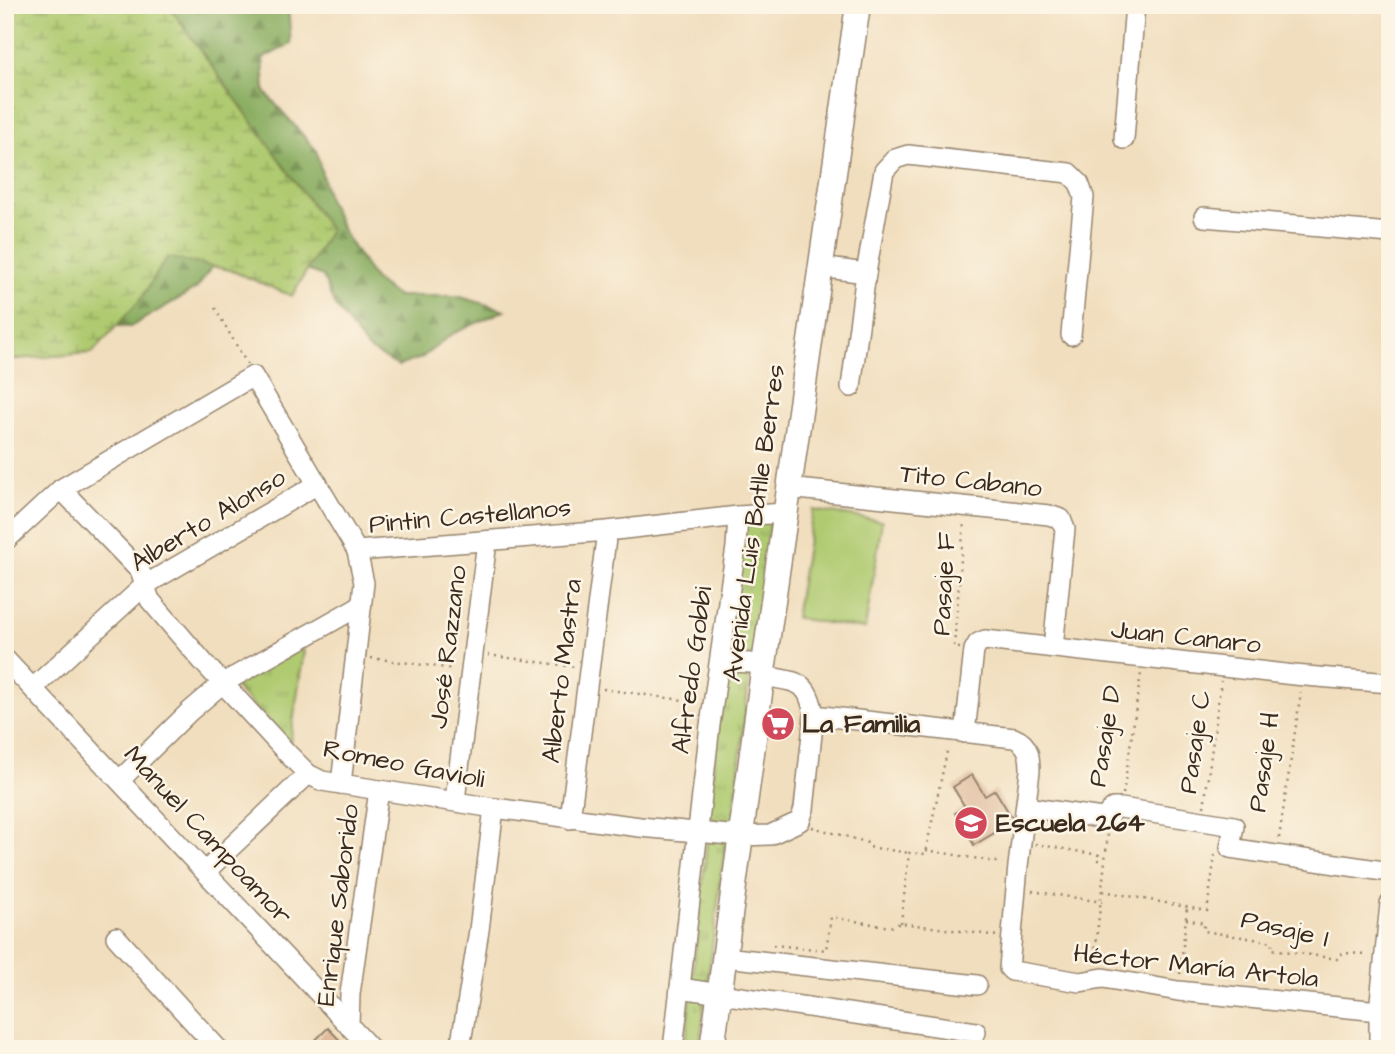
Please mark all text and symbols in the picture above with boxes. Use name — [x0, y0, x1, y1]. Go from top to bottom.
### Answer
street label: Avenida Luis Batlle Berres — [714, 362, 794, 684]
street label: Tito Cabano — [898, 456, 1044, 506]
street label: Alberto Alonso — [124, 459, 293, 581]
street label: Pintin Castellanos — [367, 489, 573, 543]
street label: Pasaje F — [923, 532, 965, 636]
street label: José Razzano — [420, 563, 476, 731]
street label: Alberto Mastra — [533, 577, 591, 765]
street label: Alfredo Gobbi — [662, 584, 722, 756]
street label: Juan Canaro — [1109, 611, 1263, 663]
street label: Pasaje D — [1079, 683, 1131, 789]
street label: Pasaje C — [1170, 688, 1220, 796]
supermarket icon: La Familia — [759, 705, 797, 743]
place label: La Familia — [802, 706, 921, 742]
street label: Pasaje H — [1239, 710, 1289, 814]
street label: Romeo Gavioli — [320, 731, 488, 797]
street label: Manuel Campoamor — [115, 738, 301, 932]
street label: Enrique Saborido — [308, 802, 368, 1008]
school or university icon: Escuela 264 — [952, 804, 990, 842]
place label: Escuela 264 — [996, 805, 1145, 841]
street label: Pasaje I — [1238, 901, 1332, 957]
street label: Héctor María Artola — [1072, 935, 1320, 997]

